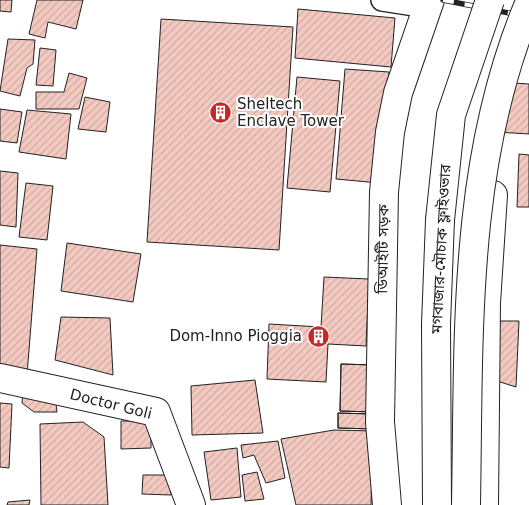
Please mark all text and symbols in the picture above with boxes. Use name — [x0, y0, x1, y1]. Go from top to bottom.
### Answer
place label: Sheltech Enclave Tower — [237, 95, 345, 130]
building icon: Sheltech Enclave Tower — [209, 101, 233, 125]
street label: মগবাজার-মৌচাক ফ্লাইওভার — [428, 163, 454, 335]
street label: ডিআইটি সড়ক — [373, 203, 393, 295]
building icon: Dom-Inno Pioggia — [306, 324, 330, 348]
place label: Dom-Inno Pioggia — [169, 327, 302, 345]
street label: Doctor Goli — [68, 385, 154, 423]

